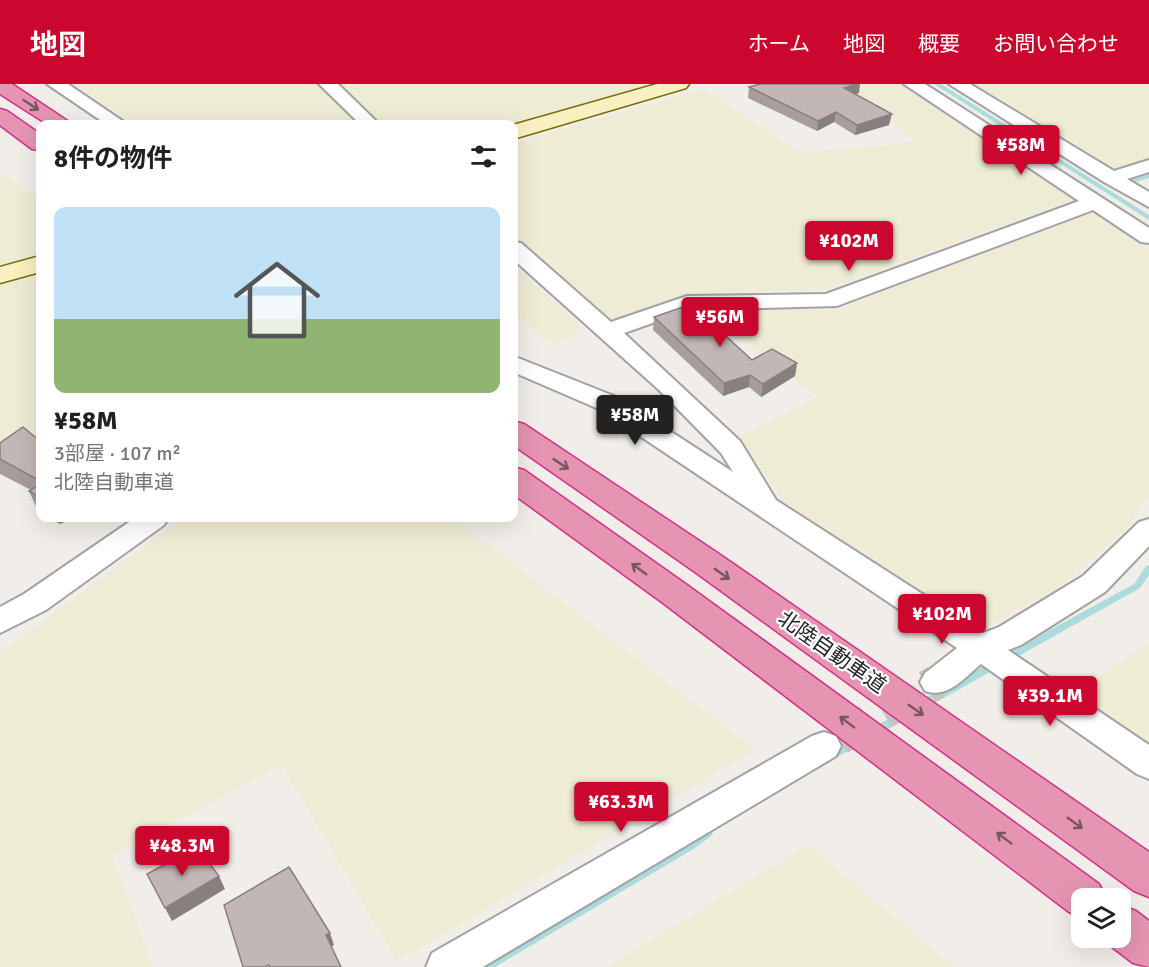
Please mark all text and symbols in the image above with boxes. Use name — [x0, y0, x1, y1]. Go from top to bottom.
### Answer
text: 地図 — [30, 28, 86, 62]
text: ホーム — [748, 31, 810, 57]
text: 地図 — [843, 31, 885, 57]
text: 概要 — [918, 31, 960, 57]
text: お問い合わせ — [993, 31, 1119, 57]
one-way arrow — [22, 98, 39, 111]
pin: ¥58M — [985, 125, 1057, 176]
text: ¥58M — [996, 132, 1046, 157]
icon: filters — [467, 140, 500, 173]
text: 8件の物件 — [54, 143, 172, 175]
pin: ¥102M — [807, 221, 891, 272]
text: ¥102M — [819, 228, 879, 253]
icon: home — [223, 246, 331, 354]
pin: ¥56M — [684, 297, 756, 348]
text: ¥56M — [695, 304, 745, 329]
pin: ¥58M — [599, 395, 671, 446]
text: ¥58M — [610, 402, 660, 427]
text: ¥58M — [54, 405, 118, 437]
text: 3部屋 · 107 m² — [54, 441, 181, 466]
one-way arrow — [553, 458, 569, 470]
text: 北陸自動車道 — [54, 470, 174, 495]
one-way arrow — [632, 563, 648, 575]
one-way arrow — [714, 568, 730, 580]
pin: ¥102M — [900, 594, 984, 645]
text: ¥102M — [912, 601, 972, 626]
street label: 北陸自動車道 — [773, 605, 891, 699]
pin: ¥39.1M — [1001, 676, 1099, 727]
text: ¥39.1M — [1017, 683, 1083, 708]
one-way arrow — [907, 704, 923, 716]
one-way arrow — [839, 716, 855, 729]
pin: ¥63.3M — [572, 782, 670, 833]
text: ¥63.3M — [588, 789, 654, 814]
one-way arrow — [1066, 817, 1082, 829]
pin: ¥48.3M — [133, 826, 231, 877]
one-way arrow — [996, 832, 1012, 844]
text: ¥48.3M — [149, 833, 215, 858]
map controls — [1071, 888, 1131, 948]
button: layers — [1071, 888, 1131, 948]

